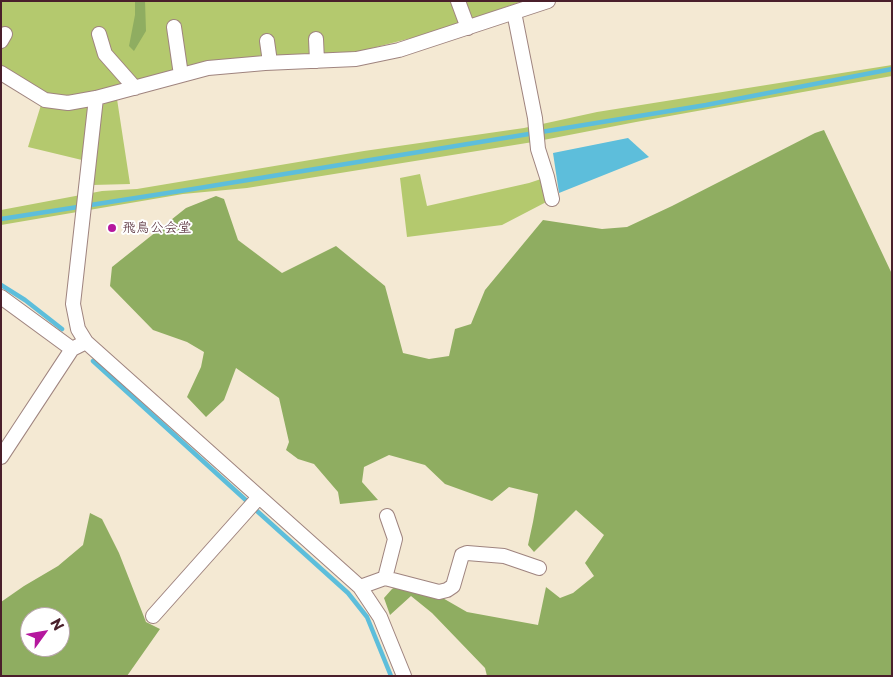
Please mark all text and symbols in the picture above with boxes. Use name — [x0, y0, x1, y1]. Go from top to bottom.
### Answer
place label: 飛鳥公会堂 — [122, 220, 192, 236]
marker: 飛鳥公会堂 — [106, 222, 118, 234]
north arrow — [20, 607, 70, 657]
text: N — [45, 614, 69, 635]

